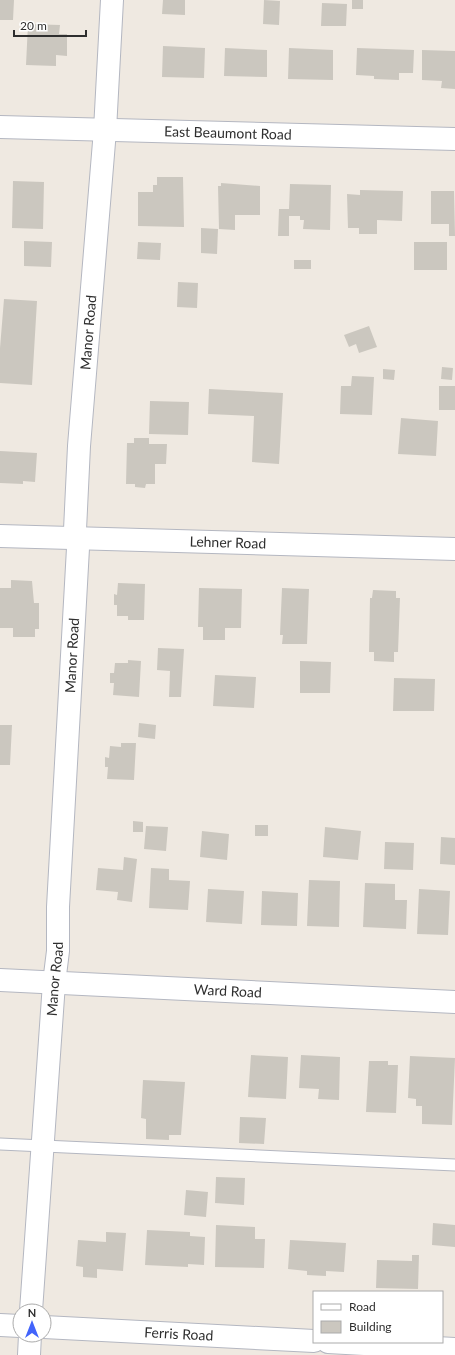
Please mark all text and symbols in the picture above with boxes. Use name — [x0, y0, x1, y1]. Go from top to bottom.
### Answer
scale bar — [14, 12, 86, 38]
text: 20 m — [20, 18, 47, 33]
street label: East Beaumont Road — [164, 122, 292, 143]
street label: Manor Road — [76, 294, 99, 370]
street label: Lehner Road — [189, 532, 266, 552]
street label: Manor Road — [61, 617, 82, 693]
street label: Manor Road — [43, 942, 66, 1017]
street label: Ward Road — [193, 980, 262, 1001]
legend — [313, 1291, 443, 1343]
text: Road — [349, 1299, 376, 1314]
north arrow — [12, 1303, 52, 1343]
text: N — [28, 1306, 36, 1319]
text: Building — [349, 1319, 392, 1334]
street label: Ferris Road — [144, 1323, 214, 1344]

